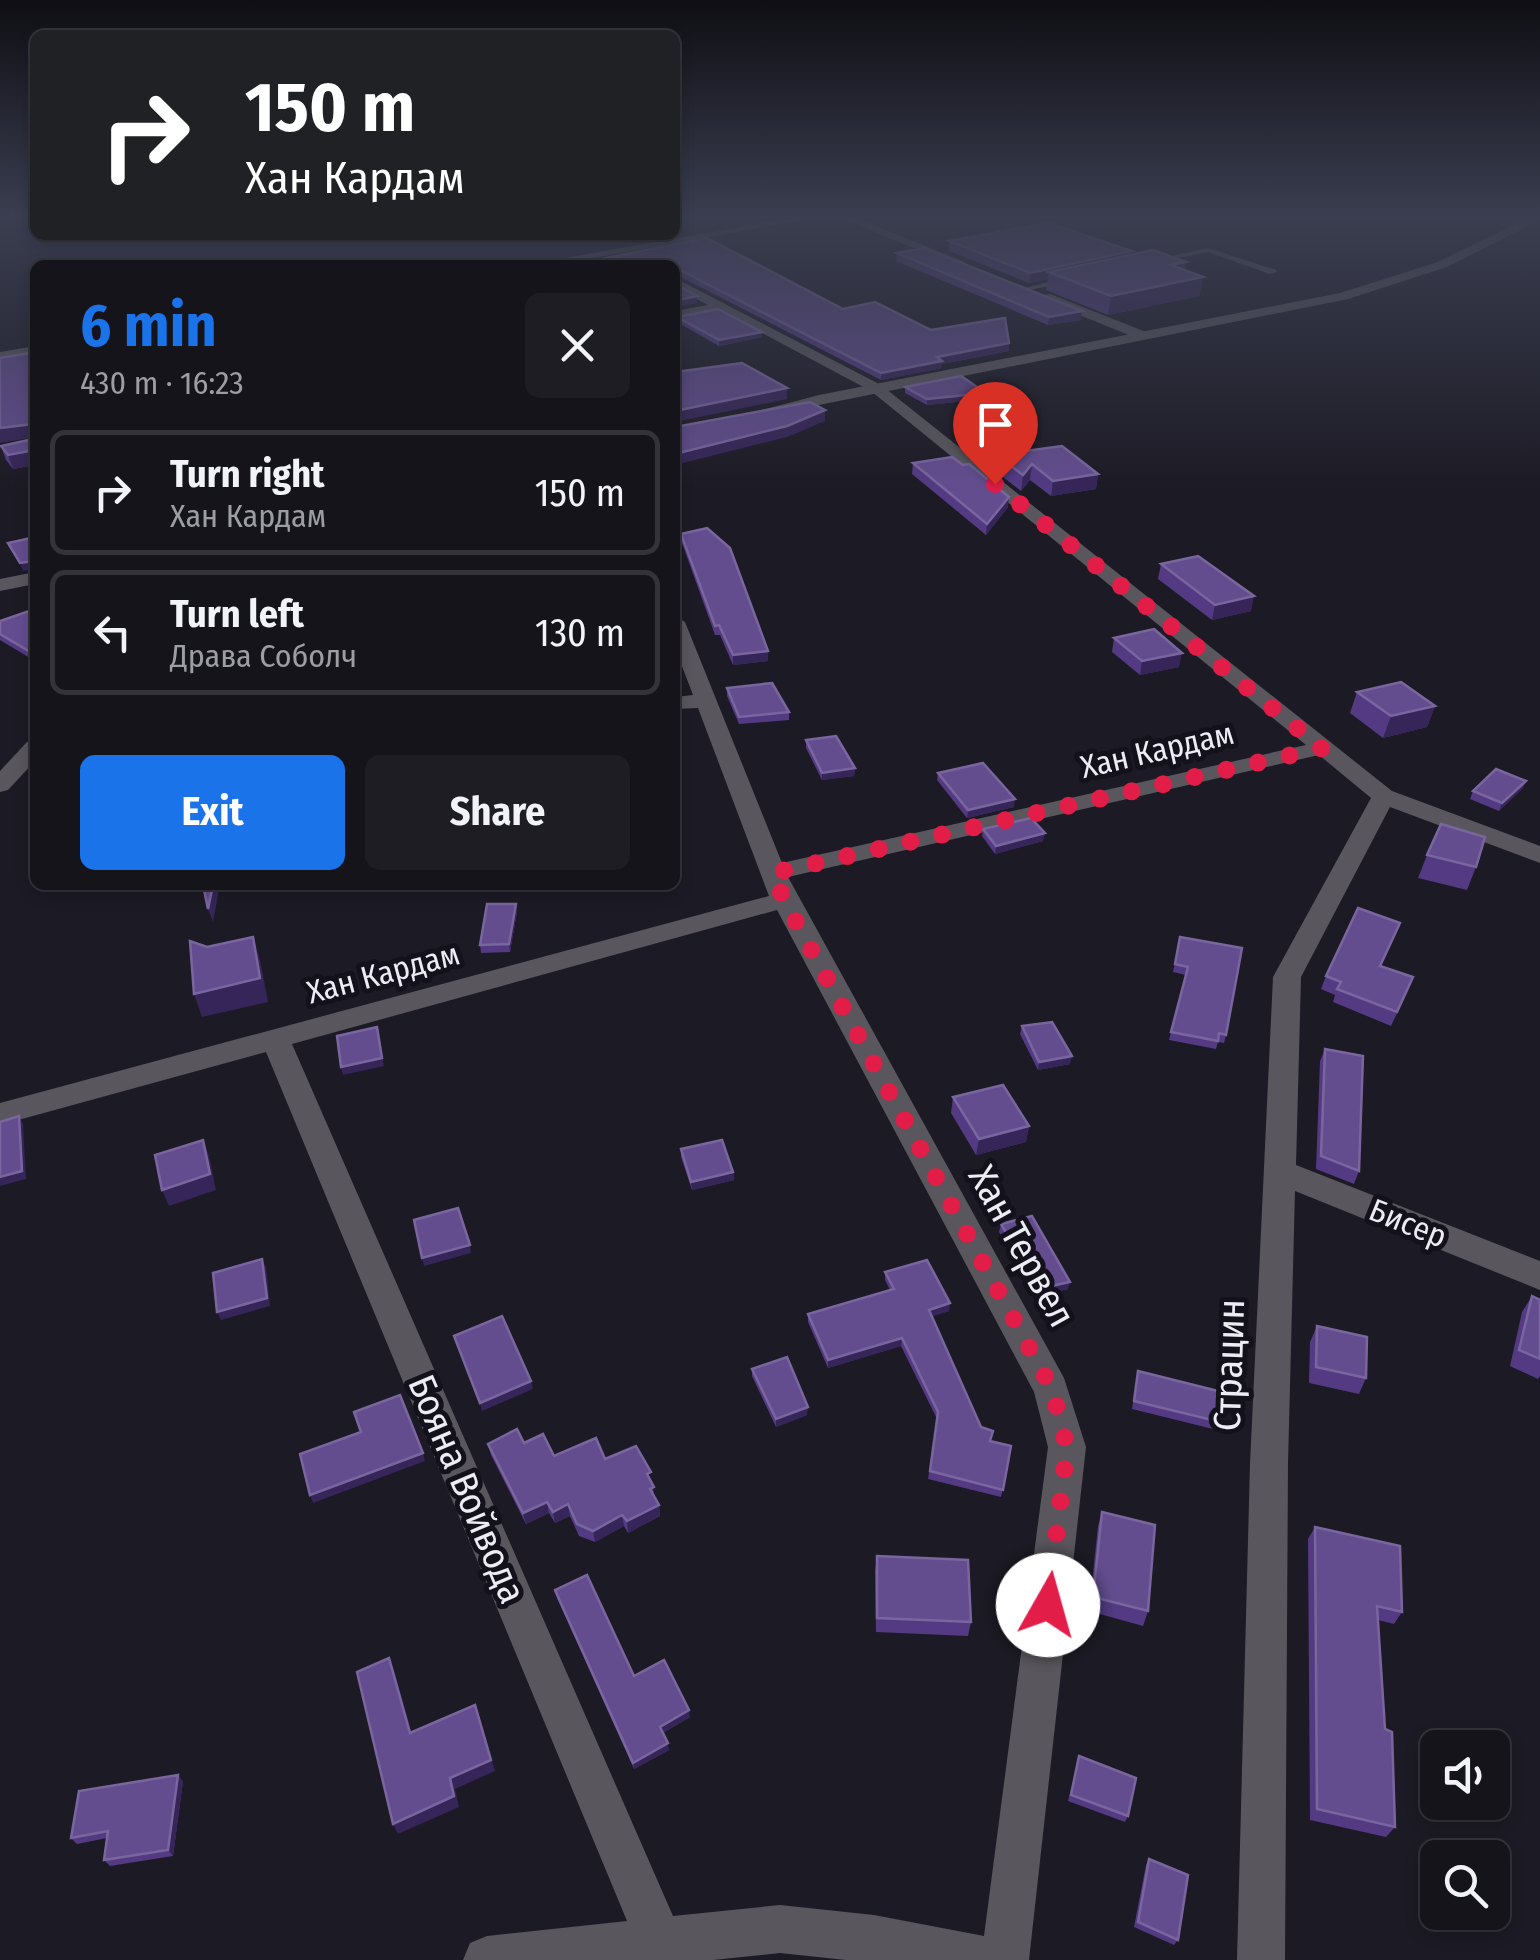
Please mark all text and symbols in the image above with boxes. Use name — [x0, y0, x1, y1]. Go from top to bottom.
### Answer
text: 150 m — [245, 66, 415, 150]
icon: right — [80, 70, 210, 200]
text: Хан Кардам — [245, 151, 465, 205]
text: 6 min — [80, 290, 217, 362]
button: close — [525, 293, 630, 398]
text: 430 m · 16:23 — [80, 364, 244, 402]
pin — [953, 382, 1038, 485]
icon: arrive — [968, 397, 1023, 452]
text: Turn right — [170, 451, 324, 497]
icon: right — [85, 465, 140, 520]
text: 150 m — [535, 470, 625, 516]
text: Хан Кардам — [170, 497, 326, 535]
text: Turn left — [170, 591, 304, 637]
icon: left — [85, 605, 140, 660]
text: 130 m — [535, 610, 625, 656]
text: Драва Соболч — [170, 637, 357, 675]
street label: Хан Кардам — [1077, 714, 1237, 786]
button: Exit — [80, 755, 345, 870]
button: Share — [365, 755, 630, 870]
street label: Хан Кардам — [303, 934, 463, 1012]
street label: Хан Тервел — [959, 1157, 1085, 1335]
street label: Бисер — [1364, 1190, 1452, 1256]
street label: Страцин — [1204, 1298, 1254, 1432]
street label: Бояна Войвода — [398, 1368, 536, 1610]
position arrow — [996, 1553, 1100, 1657]
map controls — [1420, 1730, 1510, 1930]
button: sound — [1420, 1730, 1510, 1820]
button: search — [1420, 1840, 1510, 1930]

